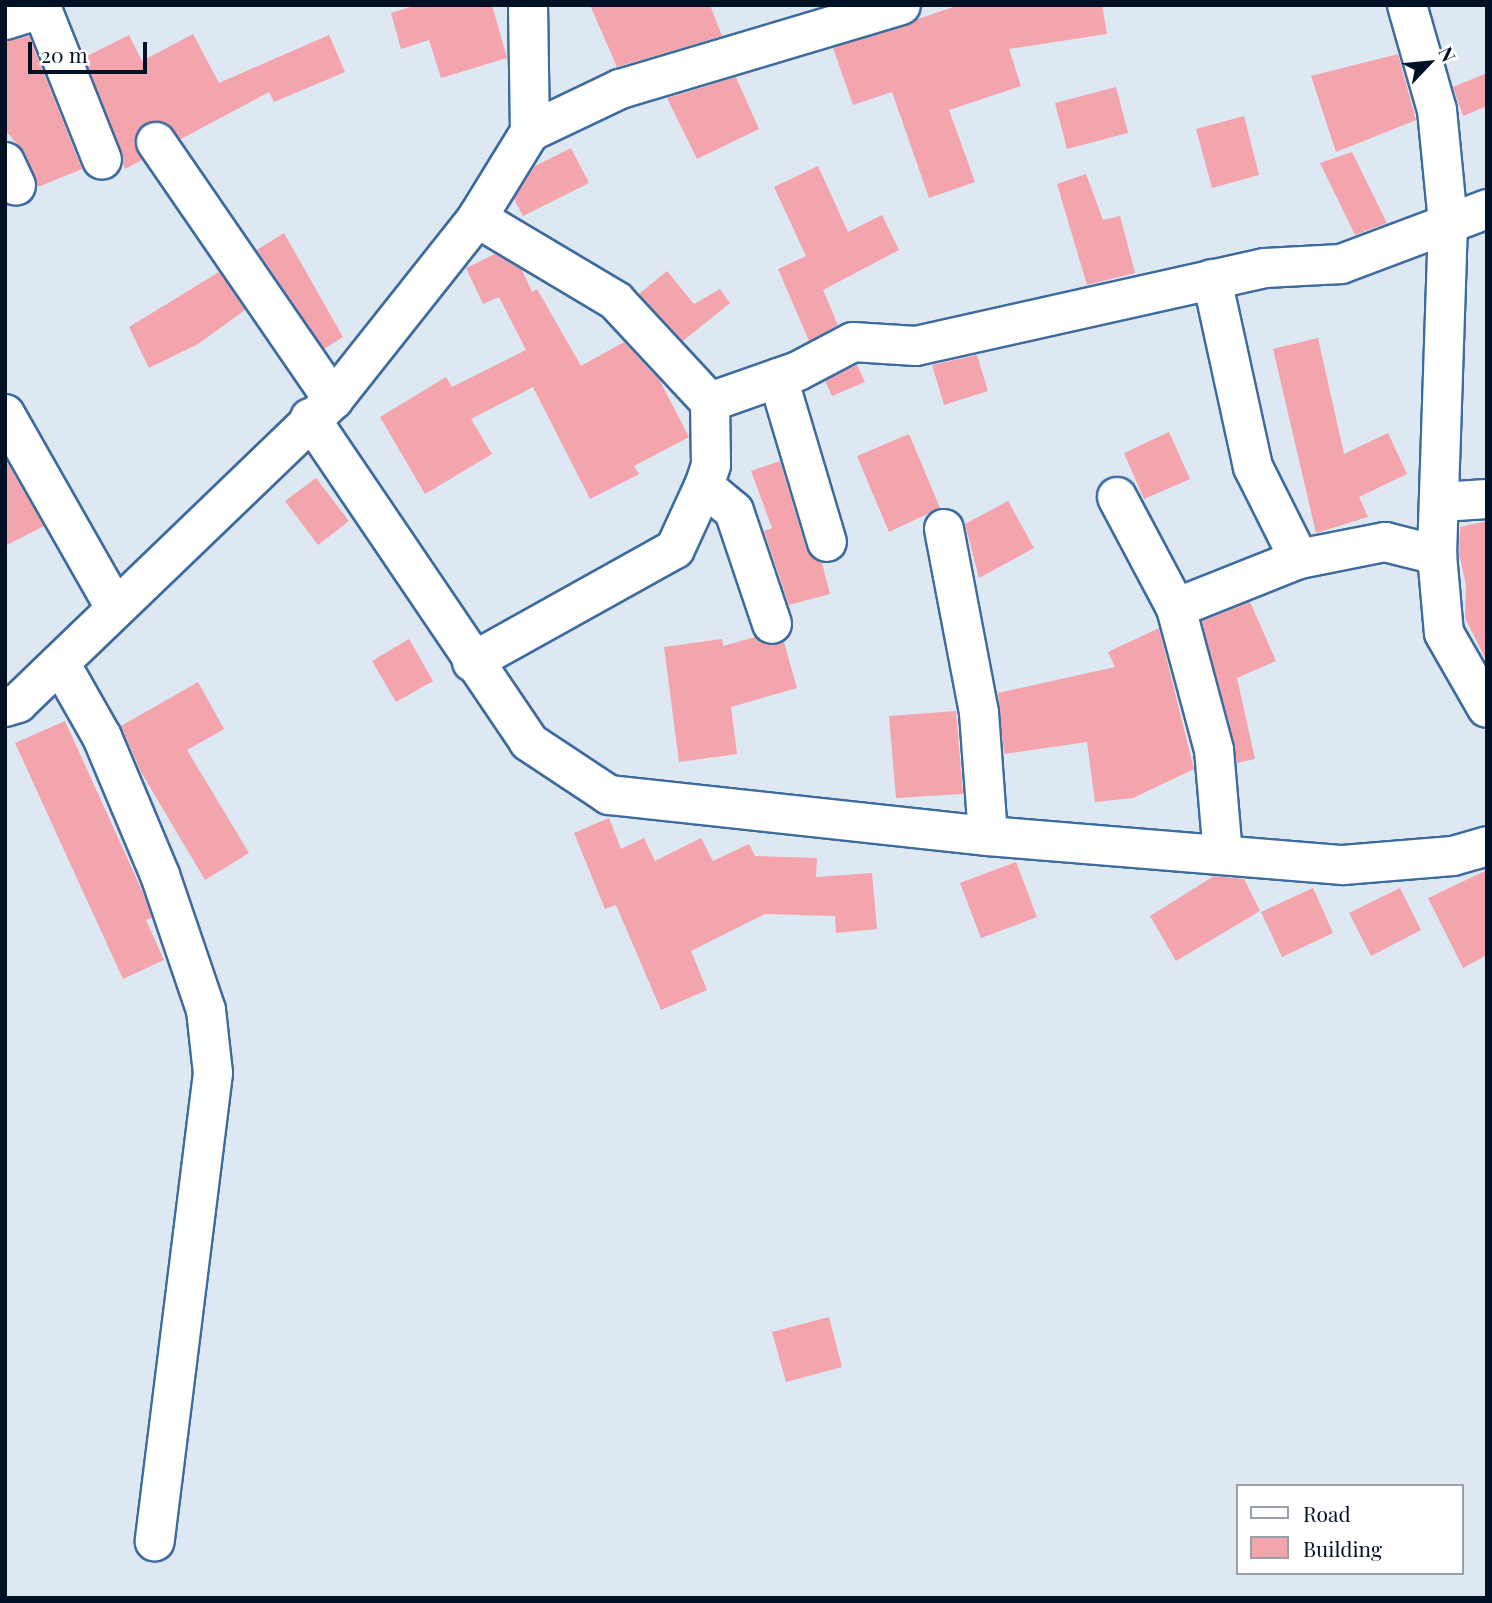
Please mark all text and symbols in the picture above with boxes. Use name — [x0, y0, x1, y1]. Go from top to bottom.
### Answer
scale bar — [32, 28, 150, 72]
north arrow — [1394, 28, 1464, 98]
text: 20 m — [41, 40, 88, 68]
text: N — [1433, 42, 1463, 66]
legend — [1236, 1484, 1464, 1575]
text: Road — [1303, 1499, 1351, 1527]
text: Building — [1303, 1534, 1382, 1562]

